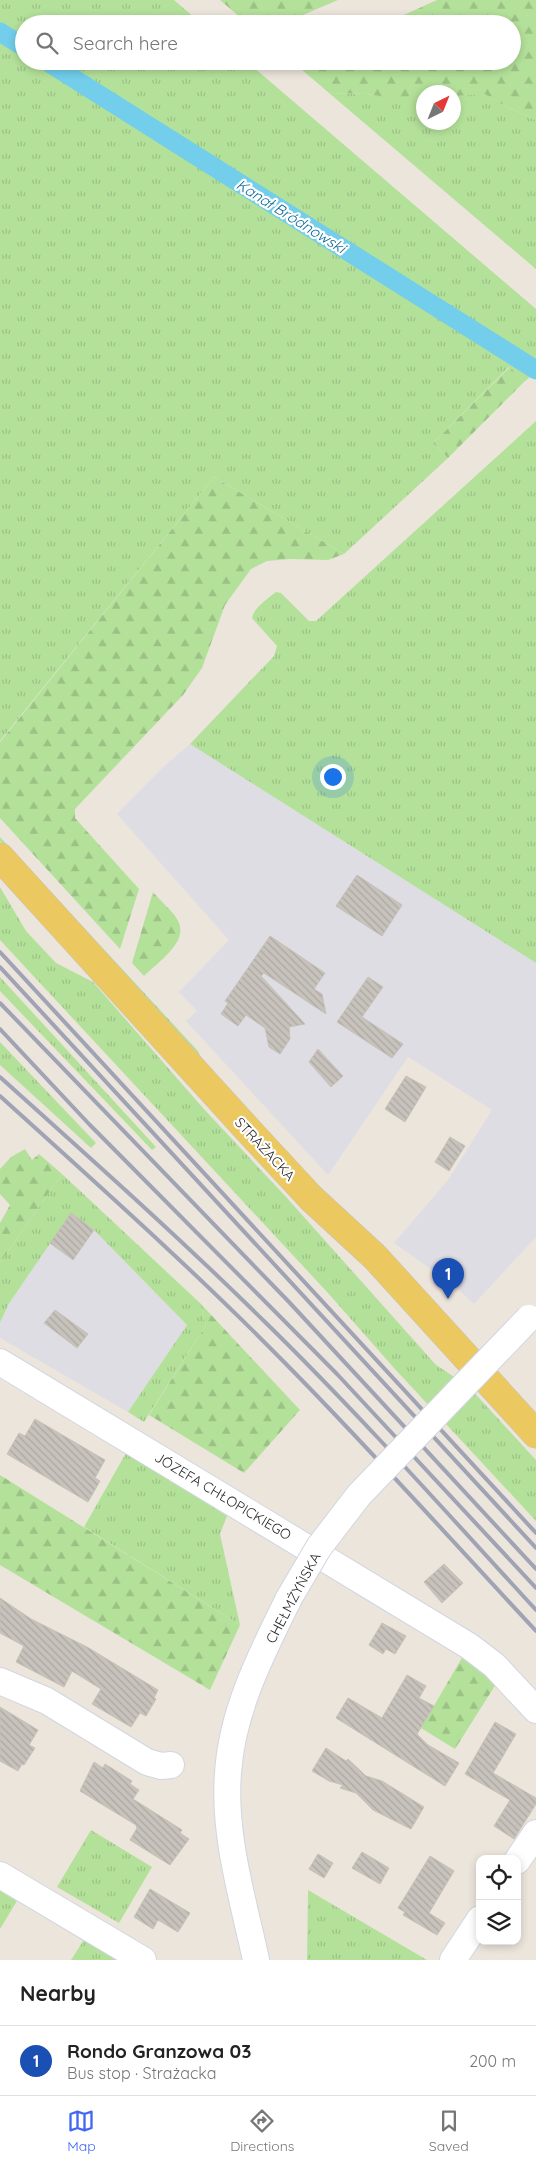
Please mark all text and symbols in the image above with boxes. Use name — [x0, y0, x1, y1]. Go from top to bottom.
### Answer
search box — [15, 15, 521, 70]
icon: search — [33, 29, 61, 57]
text: Search here — [73, 31, 178, 55]
north arrow — [416, 85, 461, 130]
water label: Kanał Bródnowski — [233, 175, 351, 258]
your location — [320, 764, 346, 790]
street label: STRAŻACKA — [231, 1113, 299, 1185]
pin: 1 — [432, 1258, 464, 1299]
street label: JÓZEFA CHŁOPICKIEGO — [151, 1448, 295, 1544]
street label: CHEŁMŻYŃSKA — [262, 1550, 324, 1646]
map controls — [476, 1855, 521, 1945]
button: locate — [476, 1855, 521, 1900]
button: layers — [476, 1900, 521, 1945]
text: Nearby — [20, 1980, 96, 2006]
text: Rondo Granzowa 03 — [67, 2039, 251, 2063]
text: 1 — [33, 2051, 39, 2071]
text: 200 m — [469, 2051, 516, 2071]
text: Bus stop · Strażacka — [67, 2063, 216, 2083]
tab: Map — [67, 2107, 96, 2155]
tab: Directions — [230, 2107, 294, 2155]
tab: Saved — [429, 2107, 469, 2155]

